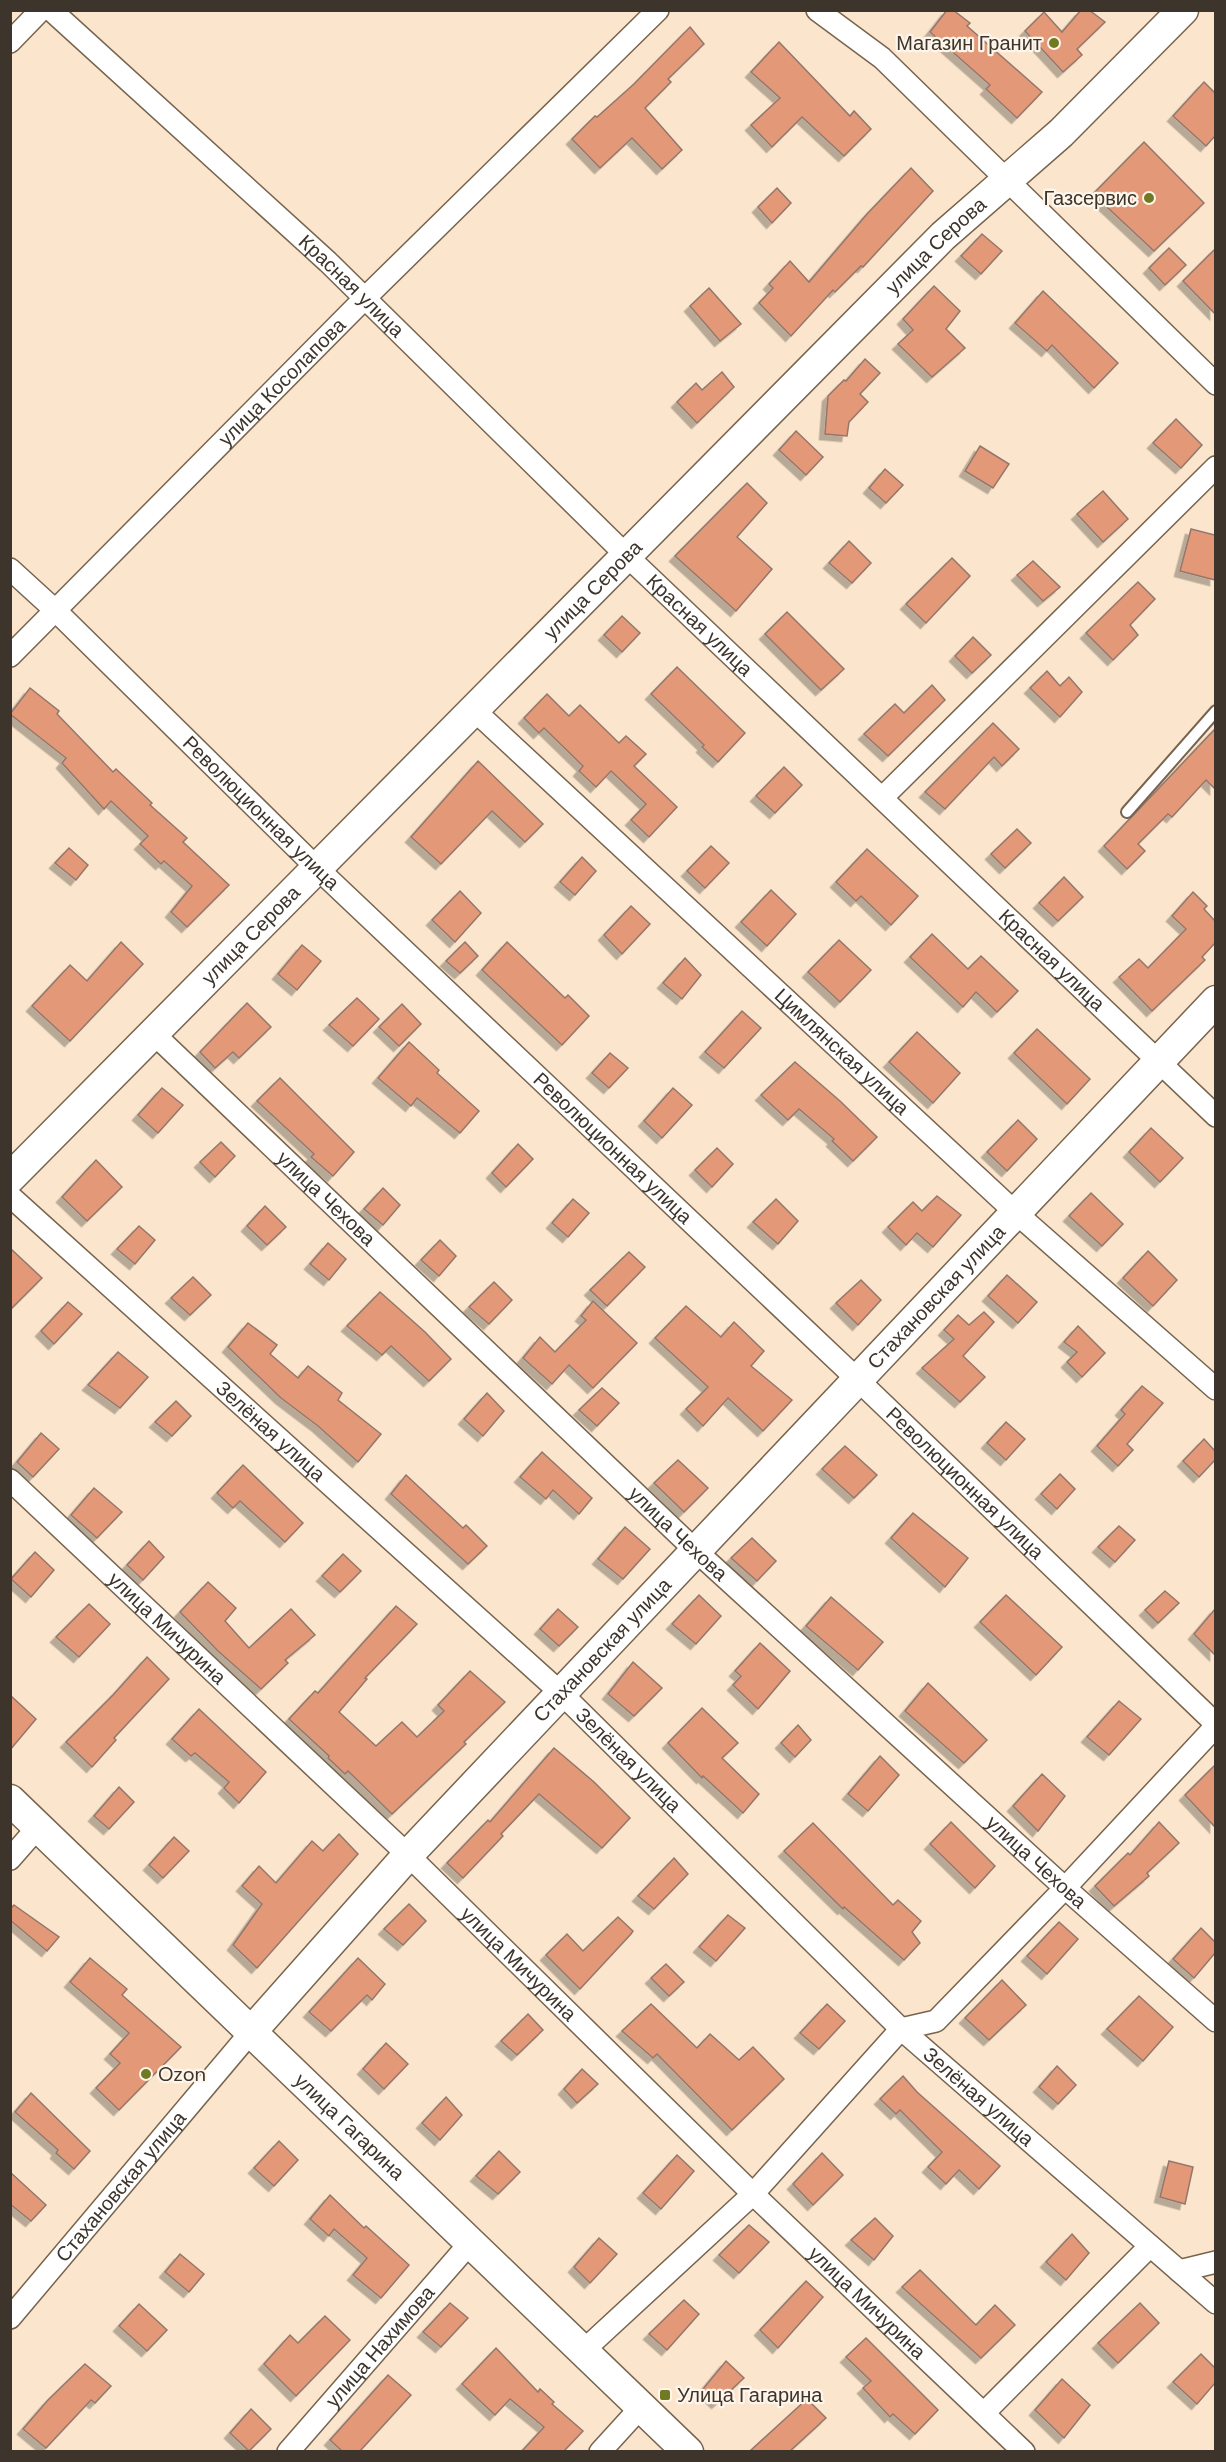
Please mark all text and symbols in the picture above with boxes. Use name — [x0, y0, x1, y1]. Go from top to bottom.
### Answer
place label: Магазин Гранит — [896, 30, 1042, 56]
marker: Магазин Гранит — [1047, 36, 1061, 50]
place label: Газсервис — [1043, 185, 1137, 211]
street label: улица Серова — [880, 191, 992, 300]
marker: Газсервис — [1142, 191, 1156, 205]
street label: Красная улица — [293, 229, 411, 344]
street label: улица Косолапова — [213, 312, 352, 452]
street label: улица Серова — [538, 534, 648, 645]
street label: Красная улица — [641, 568, 759, 682]
street label: Революционная улица — [177, 730, 346, 896]
street label: улица Серова — [196, 879, 306, 990]
street label: Красная улица — [993, 903, 1111, 1017]
street label: Цимлянская улица — [769, 983, 915, 1121]
street label: Революционная улица — [528, 1067, 699, 1230]
street label: улица Чехова — [271, 1145, 382, 1252]
street label: Стахановская улица — [862, 1218, 1011, 1375]
street label: Зелёная улица — [210, 1375, 331, 1488]
street label: Революционная улица — [881, 1401, 1050, 1565]
street label: улица Чехова — [623, 1481, 734, 1587]
street label: улица Мичурина — [103, 1566, 232, 1691]
street label: Стахановская улица — [528, 1571, 677, 1728]
street label: Зелёная улица — [570, 1702, 688, 1818]
street label: улица Чехова — [981, 1810, 1093, 1915]
street label: улица Мичурина — [455, 1901, 583, 2027]
street label: Зелёная улица — [918, 2041, 1040, 2152]
place label: Ozon — [158, 2061, 206, 2087]
marker: Ozon — [139, 2067, 153, 2081]
street label: улица Гагарина — [289, 2067, 411, 2186]
street label: Стахановская улица — [50, 2105, 192, 2267]
street label: улица Мичурина — [803, 2240, 932, 2365]
street label: улица Нахимова — [320, 2279, 441, 2413]
place label: Улица Гагарина — [677, 2382, 823, 2408]
marker: Улица Гагарина — [658, 2388, 672, 2402]

